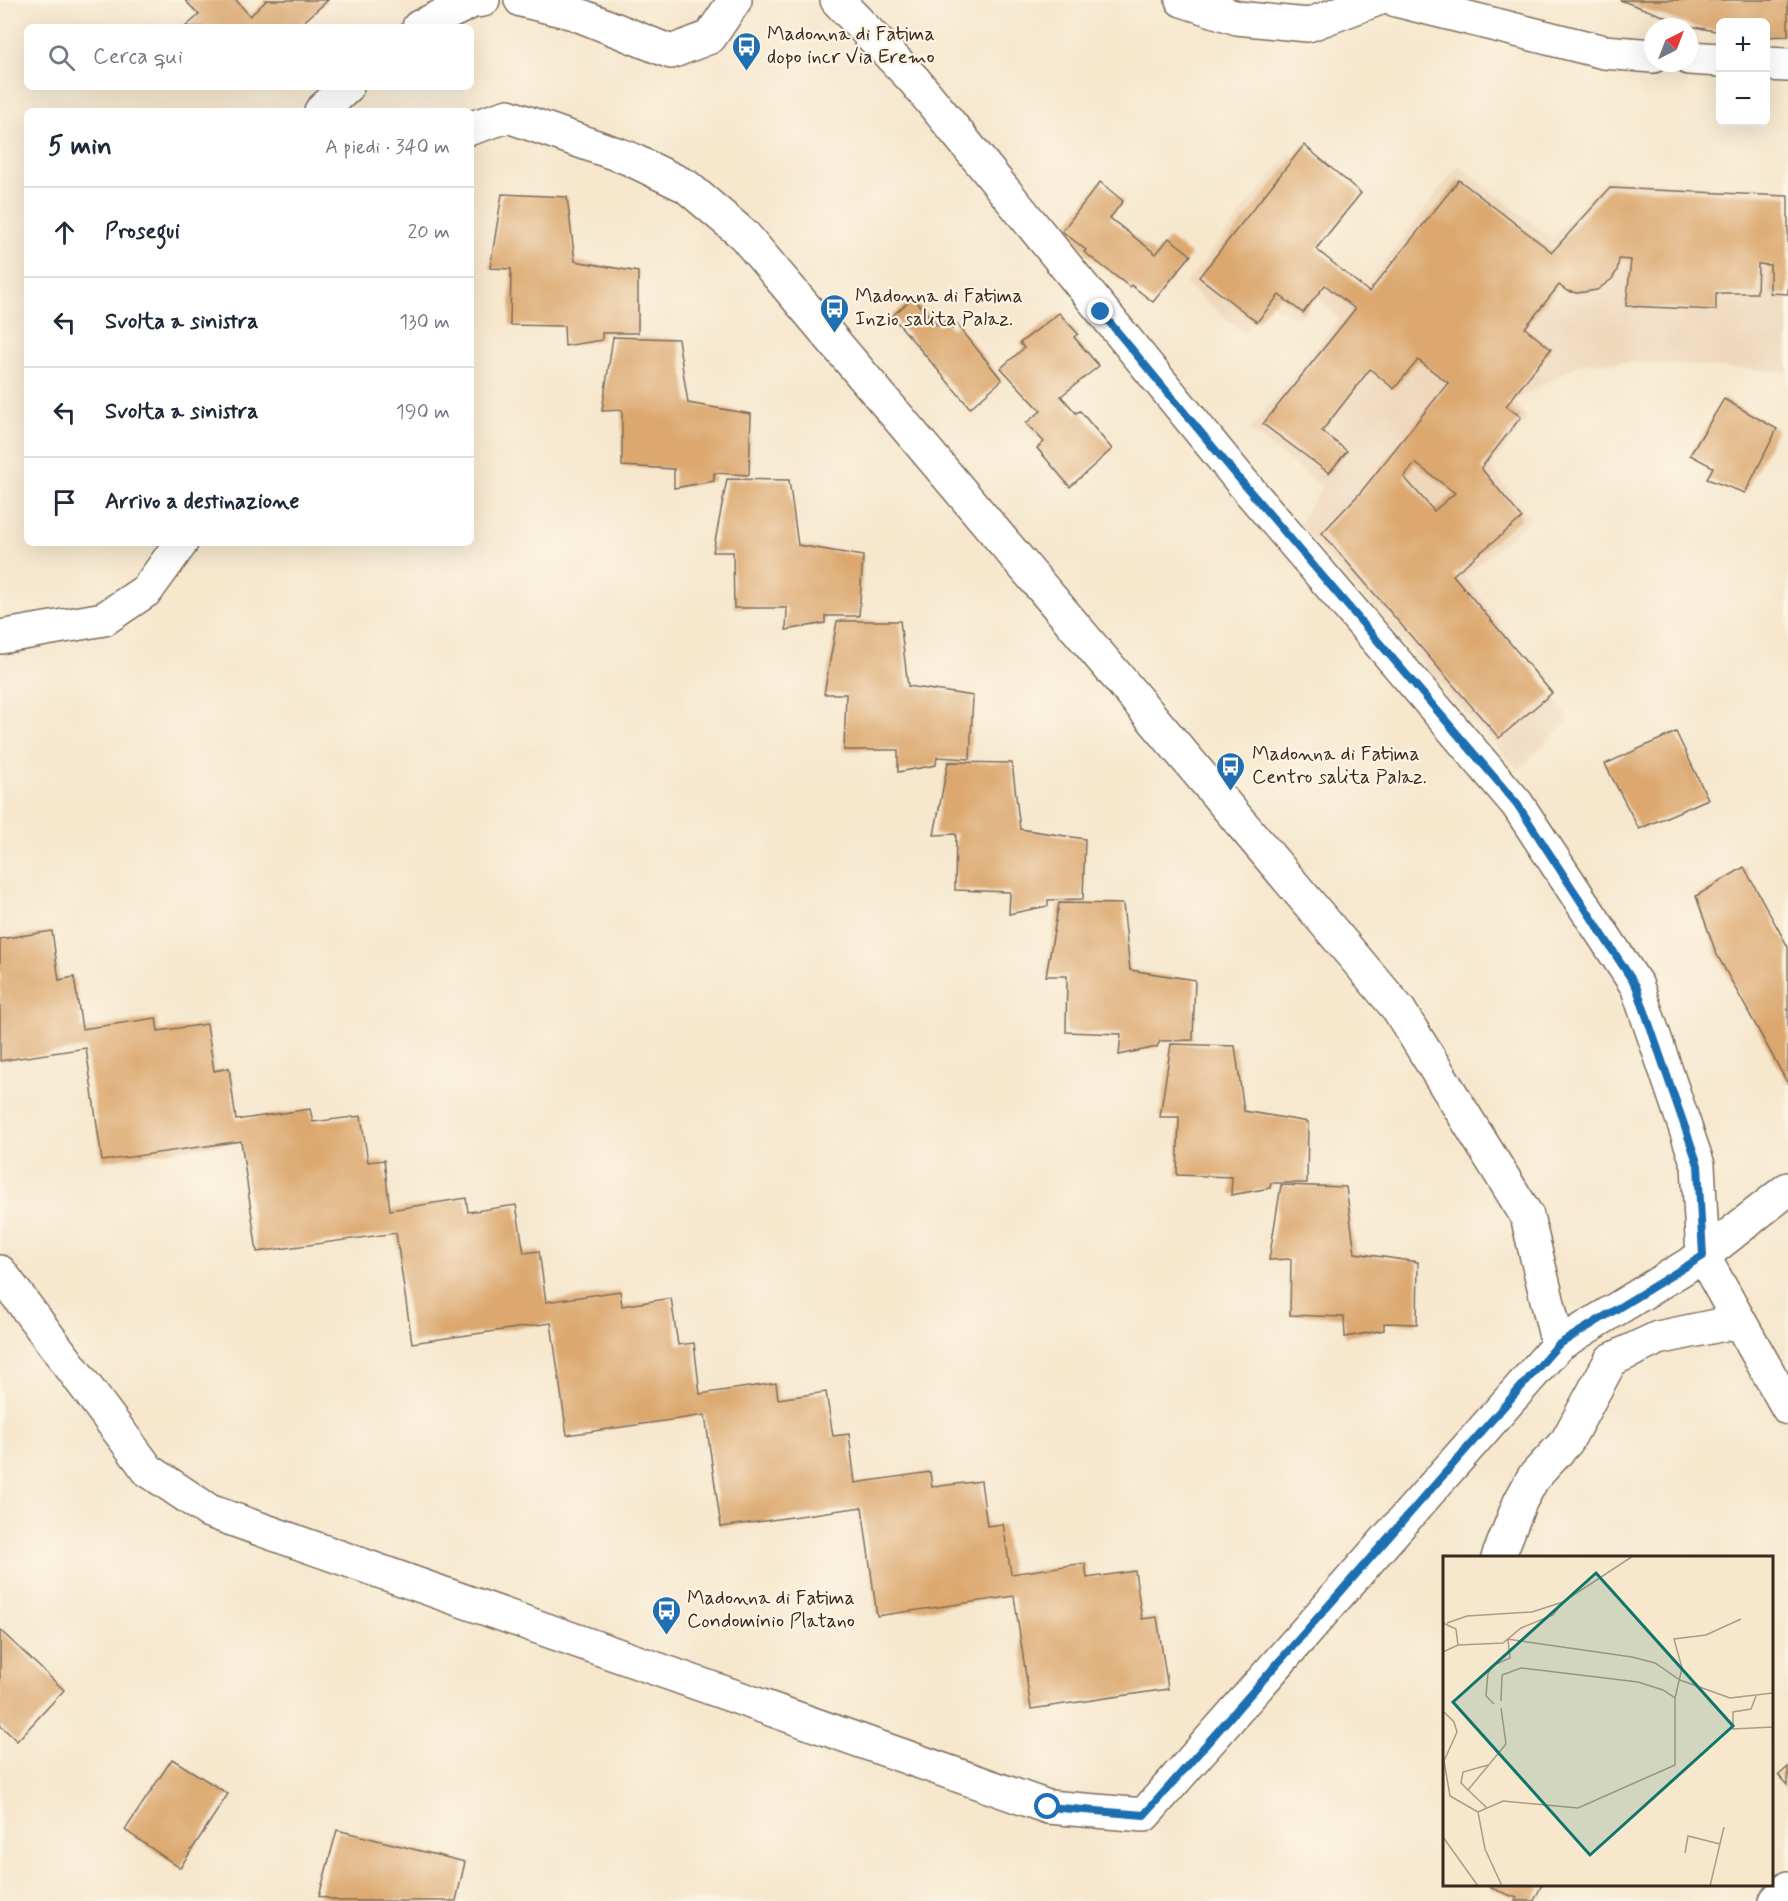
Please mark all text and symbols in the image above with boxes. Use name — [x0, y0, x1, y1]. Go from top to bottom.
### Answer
north arrow — [1644, 18, 1698, 72]
map controls — [1716, 18, 1770, 126]
button: + — [1716, 18, 1770, 72]
place label: Madonna di Fatima dopo incr Via Eremo — [767, 21, 935, 71]
search box — [24, 24, 474, 90]
bus stop icon: Madonna di Fatima dopo incr Via Eremo — [730, 30, 762, 72]
icon: search — [45, 41, 78, 74]
text: Cerca qui — [93, 43, 183, 71]
button: − — [1716, 72, 1770, 126]
text: 5 min — [48, 130, 112, 164]
text: A piedi · 340 m — [325, 134, 450, 161]
icon: ahead — [48, 216, 81, 249]
text: Prosegui — [105, 218, 180, 246]
text: 20 m — [407, 219, 450, 246]
place label: Madonna di Fatima Inzio salita Palaz. — [855, 283, 1023, 333]
bus stop icon: Madonna di Fatima Inzio salita Palaz. — [818, 292, 850, 334]
route end — [1087, 298, 1113, 324]
icon: left — [48, 306, 81, 339]
text: Svolta a sinistra — [105, 308, 259, 336]
text: 130 m — [399, 309, 450, 336]
icon: left — [48, 396, 81, 429]
text: Svolta a sinistra — [105, 398, 259, 426]
text: 190 m — [396, 399, 450, 426]
icon: arrive — [48, 486, 81, 519]
text: Arrivo a destinazione — [105, 488, 299, 516]
place label: Madonna di Fatima Centro salita Palaz. — [1252, 741, 1427, 791]
bus stop icon: Madonna di Fatima Centro salita Palaz. — [1215, 750, 1247, 792]
inset map — [1443, 1556, 1773, 1886]
place label: Madonna di Fatima Condominio Platano — [687, 1585, 855, 1635]
bus stop icon: Madonna di Fatima Condominio Platano — [650, 1594, 682, 1636]
route start — [1034, 1793, 1060, 1819]

